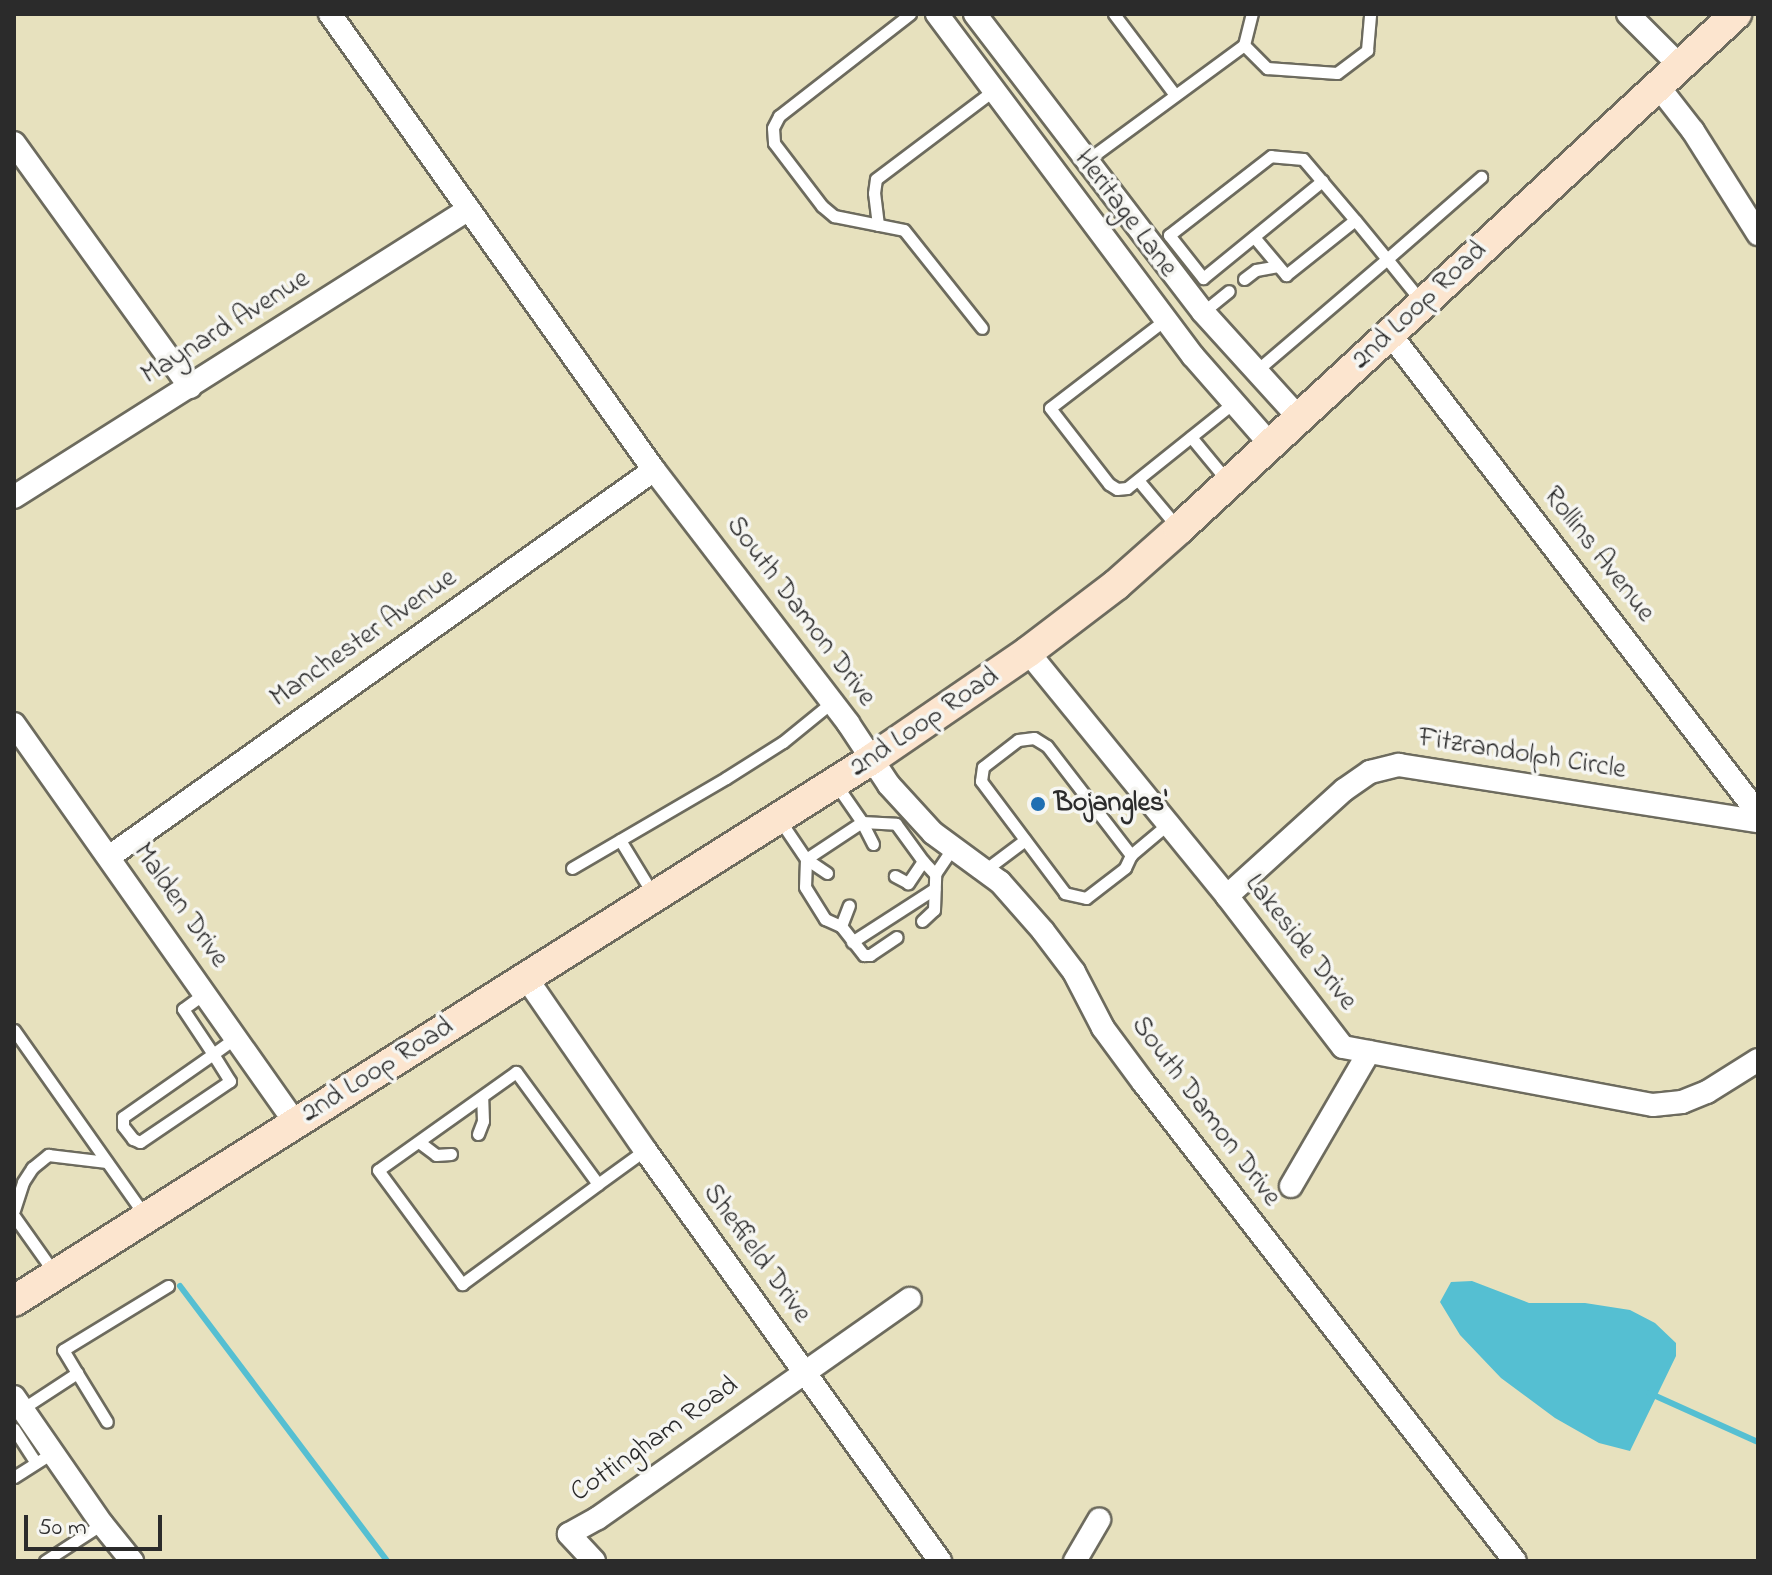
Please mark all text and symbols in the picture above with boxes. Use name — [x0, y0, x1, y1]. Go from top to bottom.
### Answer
street label: Heritage Lane — [1066, 144, 1184, 284]
street label: 2nd Loop Road — [1345, 235, 1495, 377]
street label: Maynard Avenue — [136, 263, 316, 393]
street label: Rollins Avenue — [1535, 481, 1661, 629]
street label: South Damon Drive — [718, 510, 882, 714]
street label: Manchester Avenue — [264, 562, 464, 716]
street label: 2nd Loop Road — [844, 661, 1006, 785]
street label: Fitzrandolph Circle — [1416, 722, 1628, 788]
place label: Bojangles' — [1054, 787, 1167, 821]
marker: Bojangles' — [1029, 795, 1047, 813]
street label: Malden Drive — [125, 837, 235, 975]
street label: Lakeside Drive — [1236, 868, 1364, 1018]
street label: South Damon Drive — [1123, 1010, 1287, 1214]
street label: 2nd Loop Road — [296, 1011, 460, 1131]
street label: Sheffield Drive — [694, 1178, 818, 1330]
street label: Cottingham Road — [565, 1370, 745, 1510]
scale bar — [28, 1499, 166, 1549]
text: 50 m — [38, 1511, 87, 1546]

